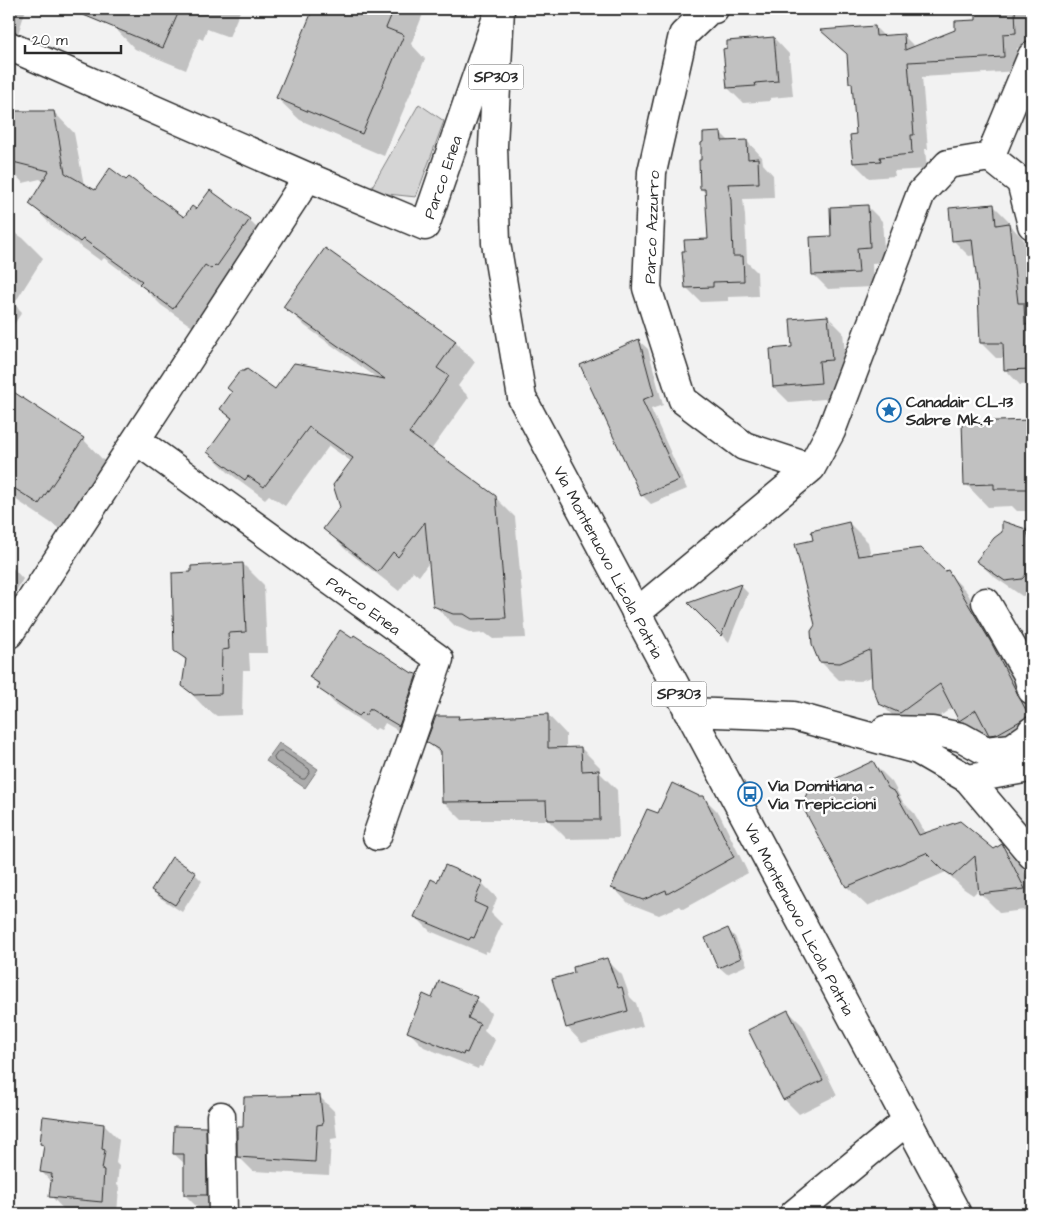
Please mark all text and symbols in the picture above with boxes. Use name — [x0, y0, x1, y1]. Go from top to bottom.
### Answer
scale bar — [25, 22, 121, 54]
text: 20 m — [32, 30, 68, 51]
road number: SP303 — [468, 64, 524, 90]
street label: Parco Enea — [418, 133, 468, 222]
street label: Parco Azzurro — [639, 170, 665, 284]
place label: Canadair CL-13 Sabre Mk.4 — [905, 391, 1014, 431]
place icon: Canadair CL-13 Sabre Mk.4 — [876, 397, 902, 423]
street label: Via Montenuovo Licola Patria — [548, 462, 668, 663]
street label: Parco Enea — [322, 571, 405, 640]
road number: SP303 — [652, 682, 706, 706]
place label: Via Domitiana - Via Trepiccioni — [767, 775, 876, 815]
bus stop icon: Via Domitiana - Via Trepiccioni — [737, 781, 763, 807]
street label: Via Montenuovo Licola Patria — [739, 819, 859, 1020]

